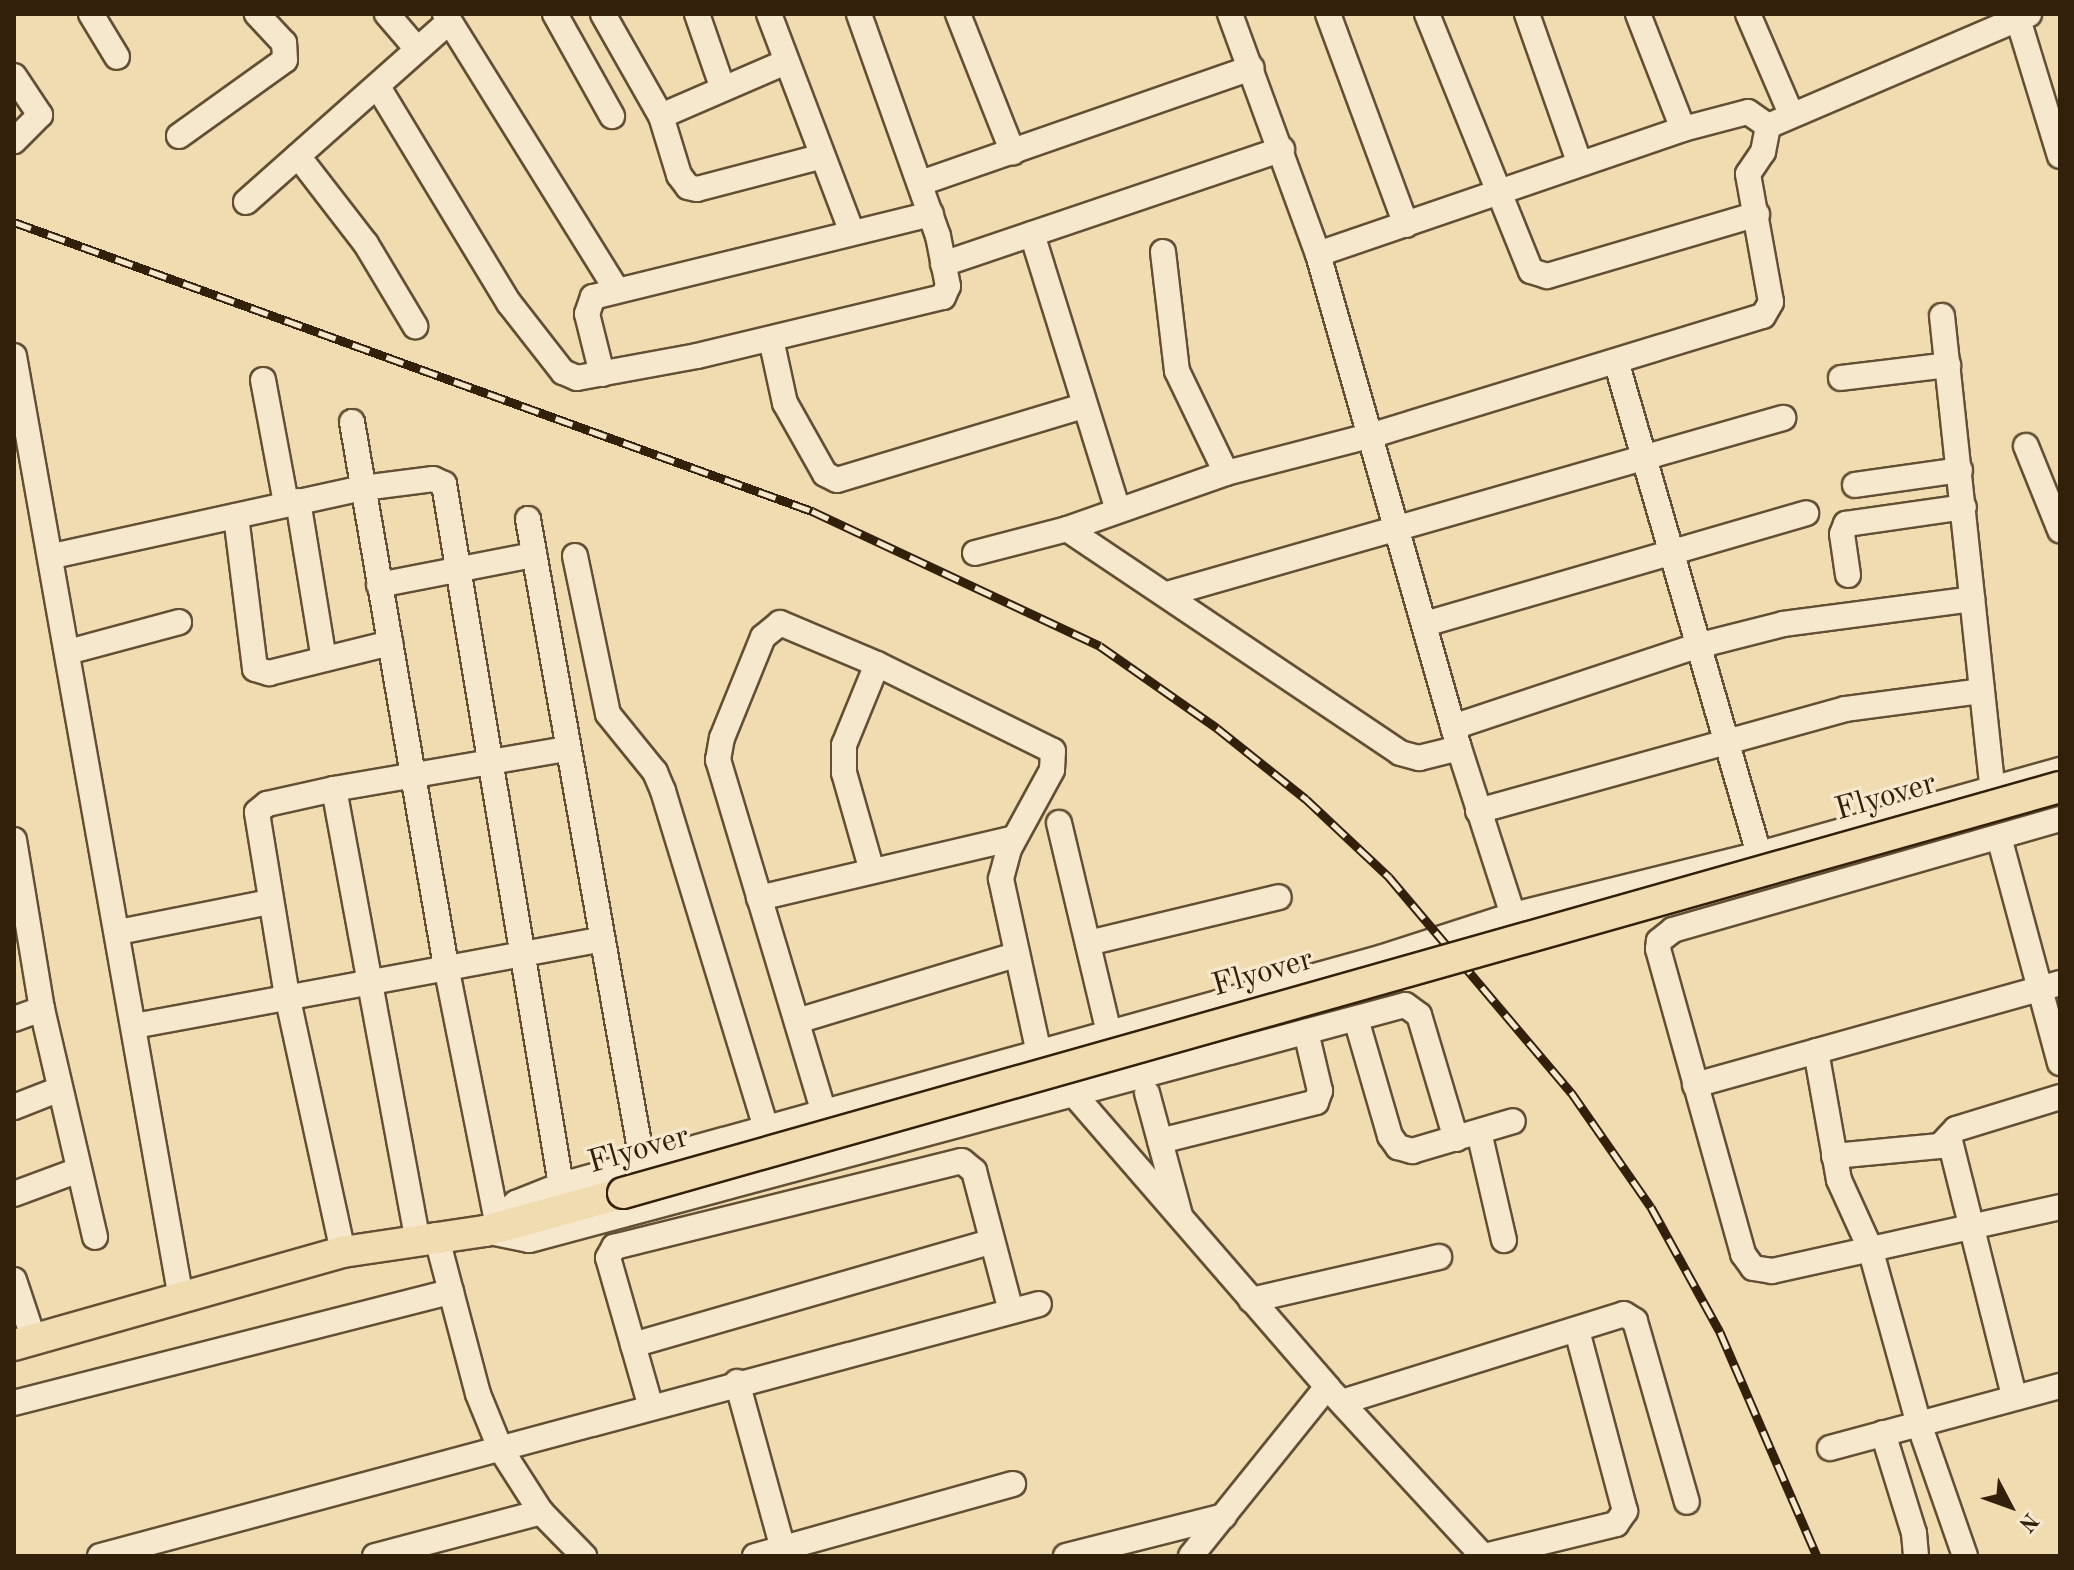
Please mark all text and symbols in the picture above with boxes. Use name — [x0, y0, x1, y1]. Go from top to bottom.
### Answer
street label: Flyover — [1831, 765, 1941, 831]
street label: Flyover — [1208, 941, 1318, 1007]
street label: Flyover — [584, 1118, 694, 1184]
north arrow — [1970, 1466, 2050, 1546]
text: N — [2014, 1508, 2042, 1535]

